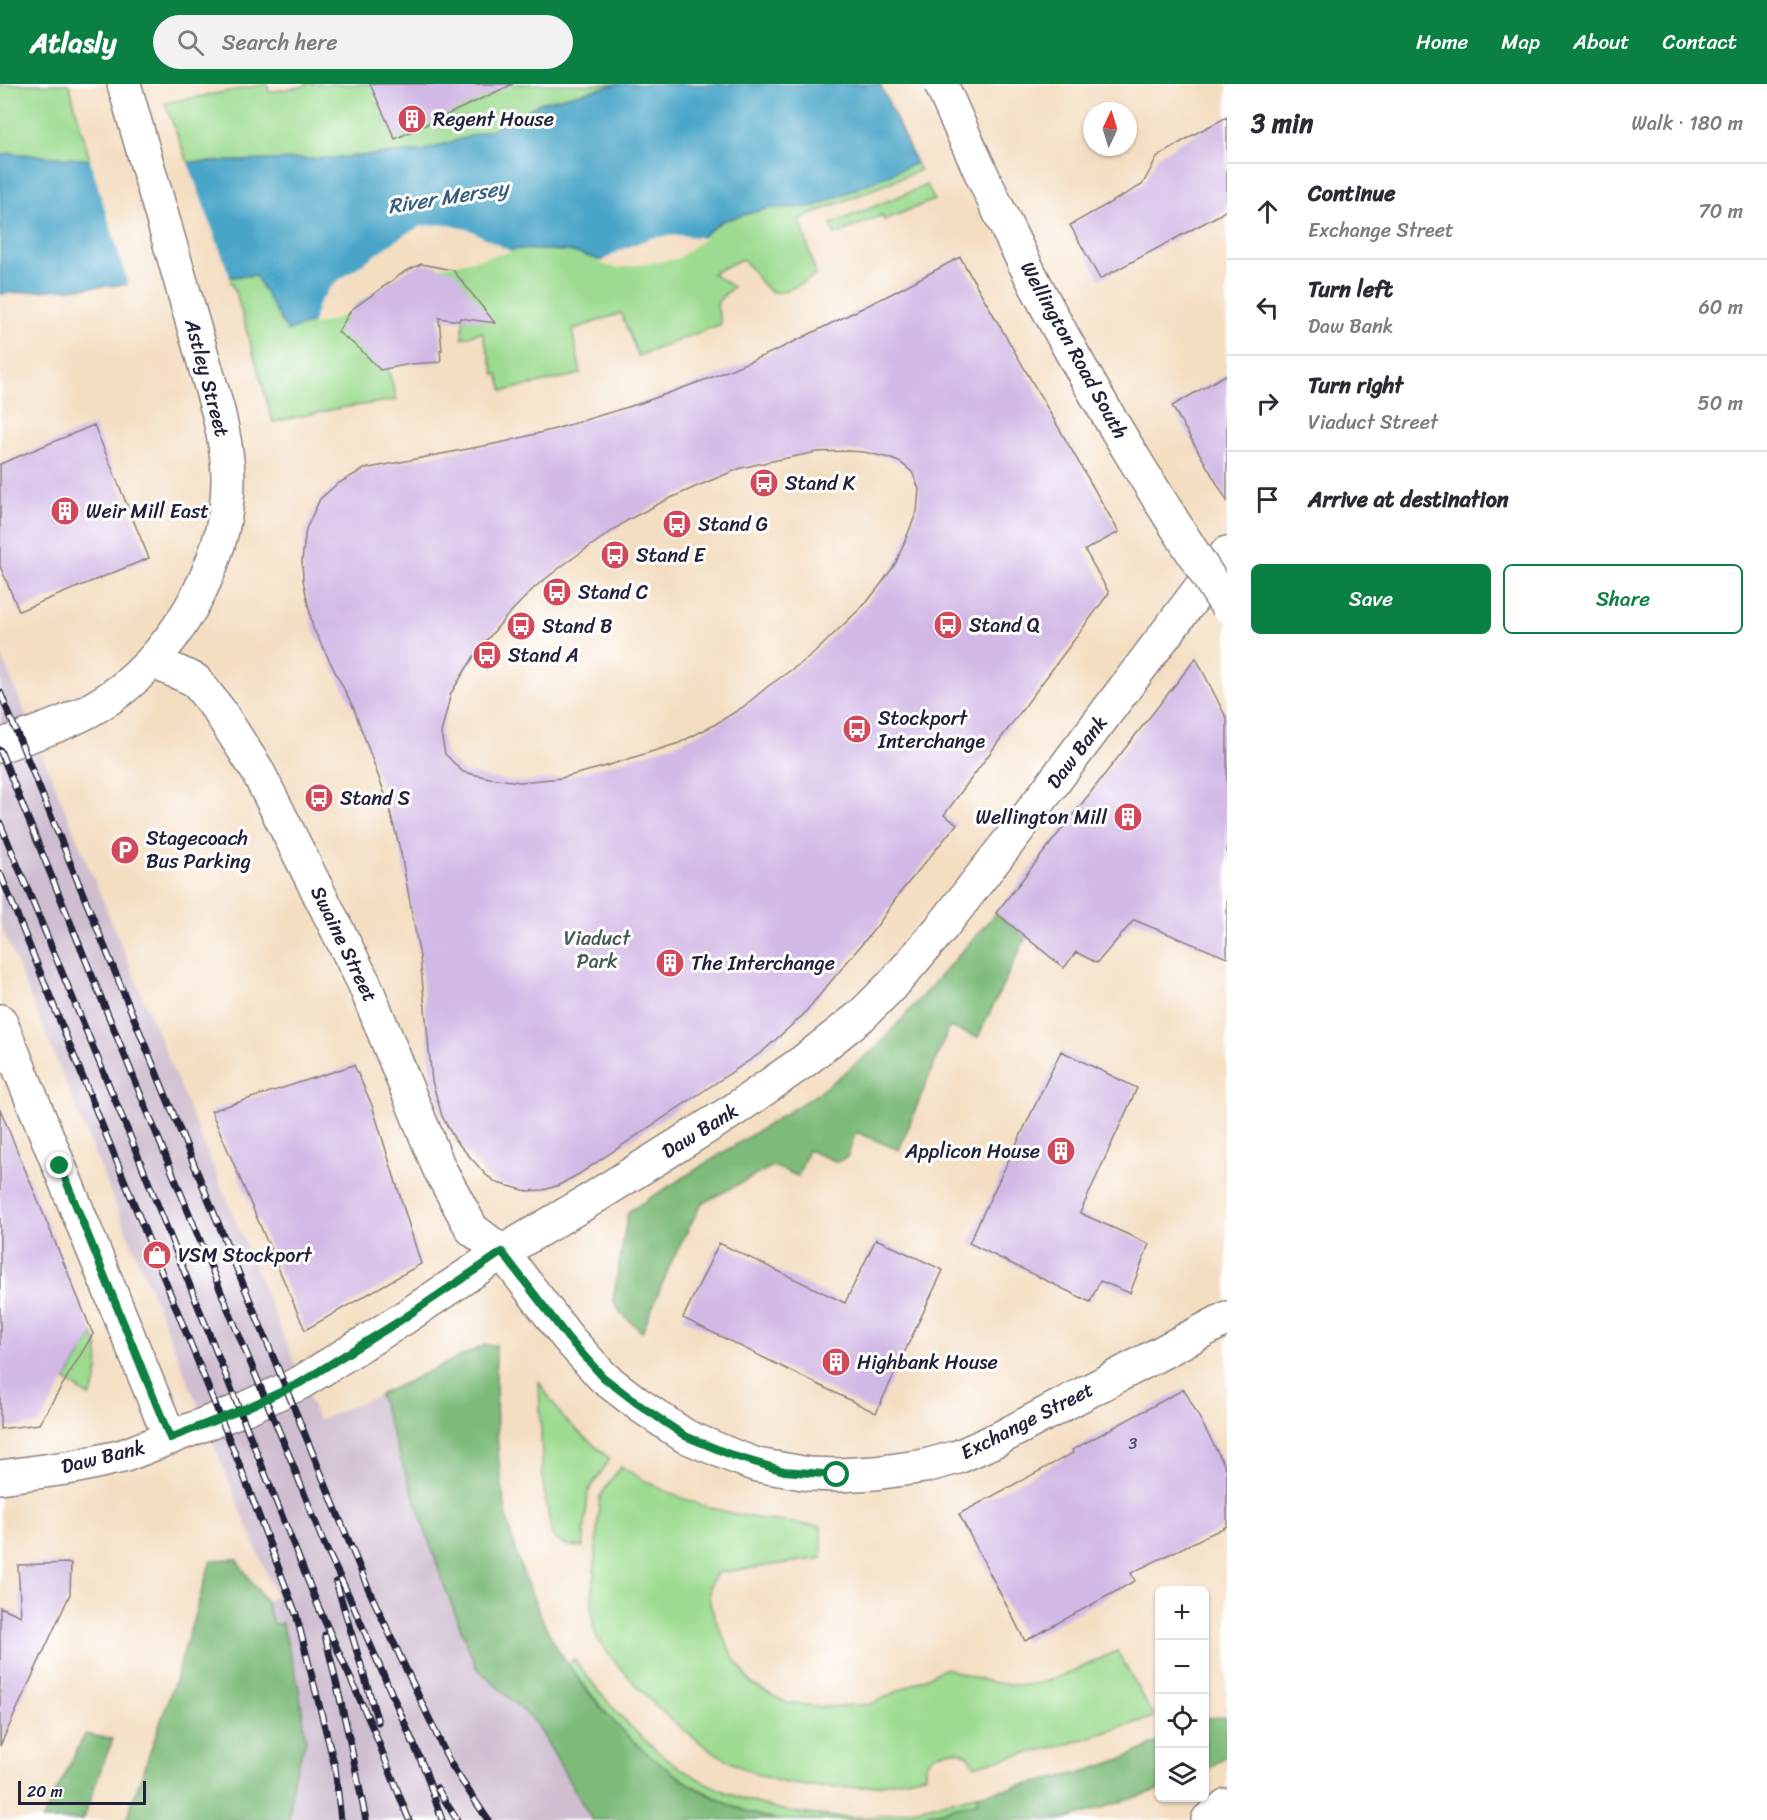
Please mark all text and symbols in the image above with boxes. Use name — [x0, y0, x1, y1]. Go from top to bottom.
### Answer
search box — [153, 15, 573, 69]
text: Atlasly — [30, 18, 117, 67]
text: Search here — [222, 23, 338, 62]
text: Home — [1416, 23, 1468, 61]
text: Map — [1501, 23, 1540, 61]
text: About — [1573, 23, 1630, 61]
text: Contact — [1663, 23, 1737, 61]
icon: search — [174, 26, 207, 59]
text: 3 min — [1251, 100, 1313, 146]
place label: Regent House — [433, 102, 554, 137]
north arrow — [1083, 102, 1137, 156]
building icon: Regent House — [396, 103, 428, 135]
text: Walk · 180 m — [1632, 106, 1743, 141]
water label: River Mersey — [385, 168, 514, 225]
text: Continue — [1308, 174, 1396, 213]
text: 70 m — [1698, 194, 1743, 229]
icon: ahead — [1251, 195, 1284, 228]
text: Exchange Street — [1308, 213, 1454, 248]
street label: Wellington Road South — [1011, 255, 1137, 445]
text: Turn left — [1308, 270, 1393, 309]
text: 60 m — [1698, 290, 1743, 325]
icon: left — [1251, 291, 1284, 324]
text: Daw Bank — [1308, 309, 1393, 344]
street label: Astley Street — [174, 314, 240, 441]
text: Turn right — [1308, 366, 1403, 405]
text: 50 m — [1698, 386, 1743, 421]
icon: right — [1251, 387, 1284, 420]
text: Viaduct Street — [1308, 405, 1438, 440]
place label: Stand K — [785, 466, 856, 501]
bus stop icon: Stand K — [748, 467, 780, 499]
text: Arrive at destination — [1308, 480, 1509, 519]
icon: arrive — [1251, 483, 1284, 516]
place label: Weir Mill East — [86, 494, 209, 529]
building icon: Weir Mill East — [49, 495, 81, 527]
place label: Stand G — [698, 507, 768, 542]
bus stop icon: Stand G — [661, 508, 693, 540]
place label: Stand E — [636, 538, 707, 573]
bus stop icon: Stand E — [599, 539, 631, 571]
button: Save — [1251, 564, 1491, 634]
button: Share — [1503, 564, 1743, 634]
place label: Stand C — [578, 575, 649, 610]
bus stop icon: Stand C — [541, 576, 573, 608]
place label: Stand Q — [969, 608, 1040, 643]
place label: Stand B — [542, 609, 613, 644]
bus stop icon: Stand Q — [932, 609, 964, 641]
bus stop icon: Stand B — [505, 610, 537, 642]
place label: Stand A — [508, 638, 579, 673]
bus stop icon: Stand A — [471, 639, 503, 671]
place label: Stockport Interchange — [877, 701, 985, 759]
street label: Daw Bank — [1037, 707, 1117, 797]
bus stop icon: Stockport Interchange — [841, 713, 873, 745]
place label: Stand S — [340, 781, 411, 816]
bus stop icon: Stand S — [303, 782, 335, 814]
place label: Wellington Mill — [975, 800, 1108, 835]
building icon: Wellington Mill — [1112, 801, 1144, 833]
place label: Stagecoach Bus Parking — [146, 821, 251, 879]
parking icon: Stagecoach Bus Parking — [109, 834, 141, 866]
street label: Swaine Street — [301, 880, 387, 1008]
park label: Viaduct Park — [564, 921, 631, 979]
place label: The Interchange — [691, 946, 835, 981]
building icon: The Interchange — [654, 947, 686, 979]
street label: Daw Bank — [655, 1094, 745, 1168]
place label: Applicon House — [904, 1134, 1040, 1169]
building icon: Applicon House — [1045, 1135, 1077, 1167]
route end — [46, 1152, 72, 1178]
place label: VSM Stockport — [178, 1238, 313, 1273]
shop icon: VSM Stockport — [141, 1239, 173, 1271]
place label: Highbank House — [857, 1345, 998, 1380]
building icon: Highbank House — [820, 1346, 852, 1378]
street label: Exchange Street — [954, 1372, 1100, 1470]
house number: 3 — [1129, 1429, 1138, 1458]
street label: Daw Bank — [57, 1430, 149, 1484]
route start — [823, 1461, 849, 1487]
map controls — [1155, 1586, 1209, 1802]
button: + — [1155, 1586, 1209, 1640]
button: − — [1155, 1640, 1209, 1694]
button: locate — [1155, 1694, 1209, 1748]
button: layers — [1155, 1748, 1209, 1802]
text: 20 m — [27, 1777, 63, 1806]
scale bar — [18, 1778, 146, 1806]

